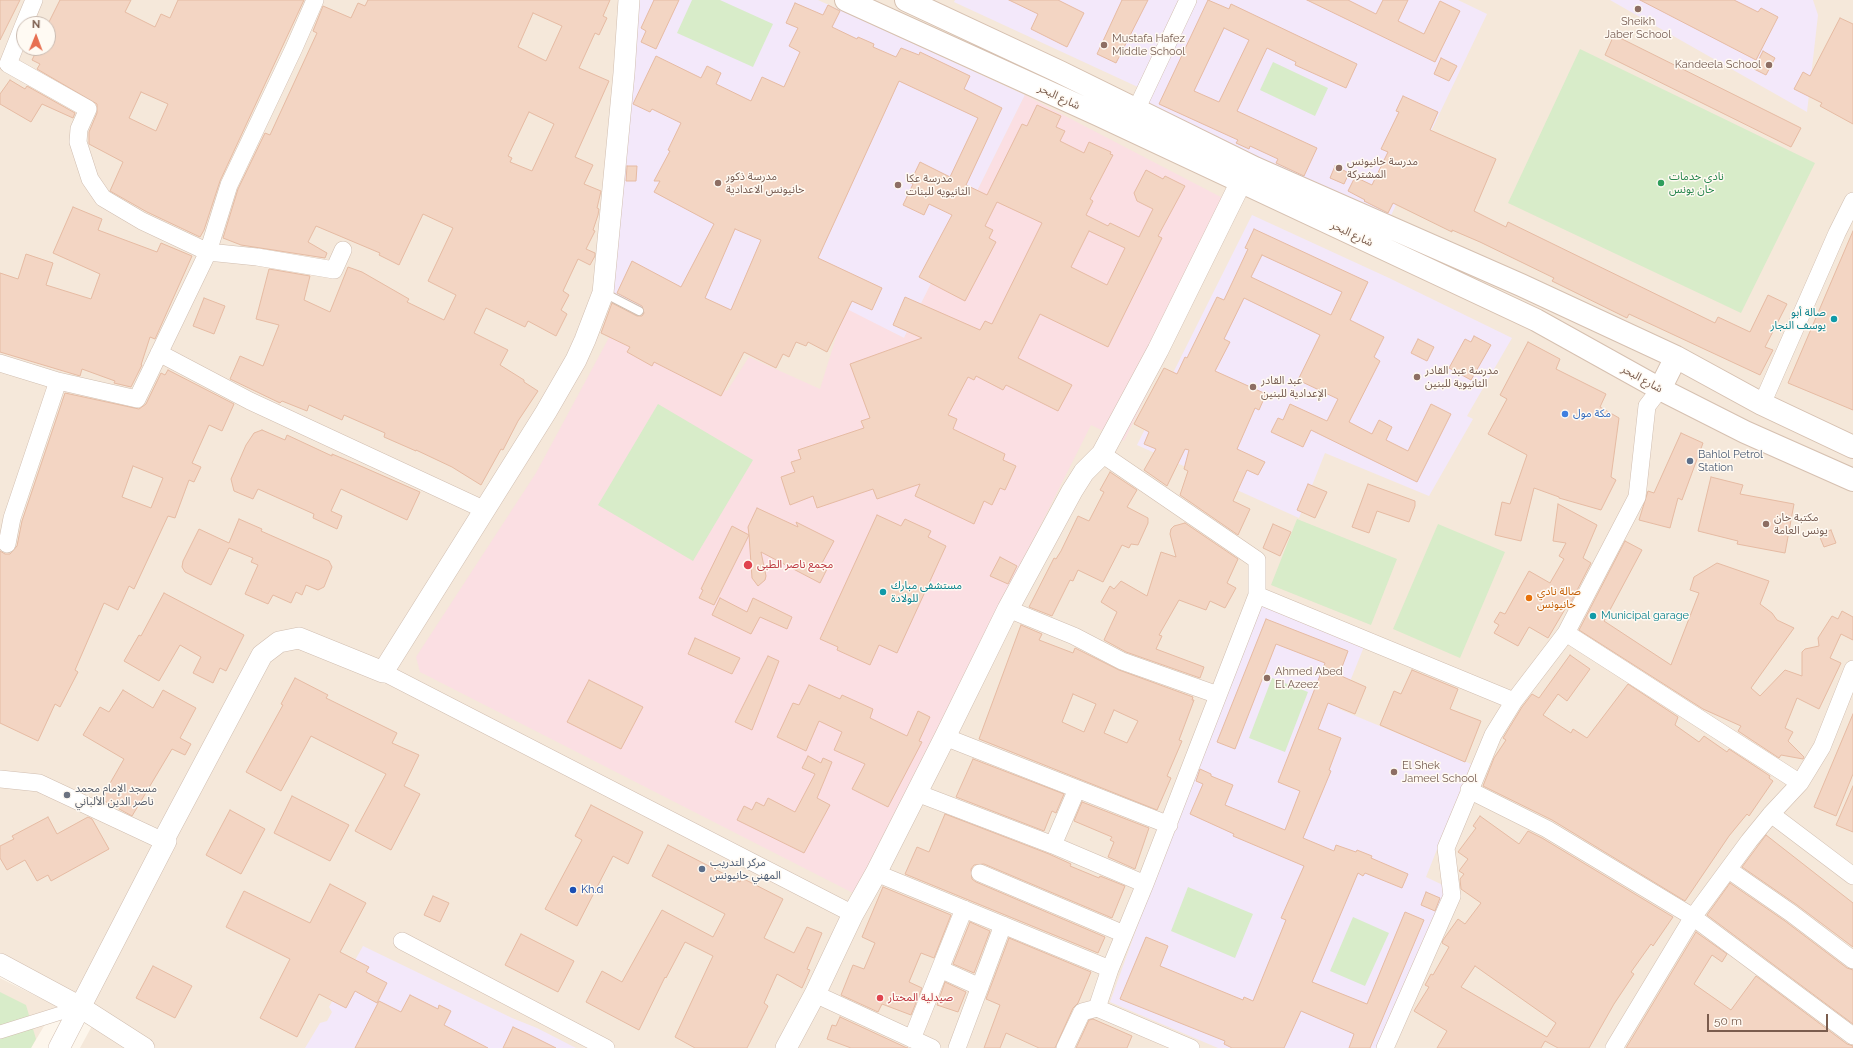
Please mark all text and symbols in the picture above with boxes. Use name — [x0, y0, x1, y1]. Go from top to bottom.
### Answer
marker: Sheikh Jaber School — [1633, 4, 1643, 14]
place label: Sheikh Jaber School — [1605, 15, 1671, 41]
north arrow — [16, 16, 56, 56]
text: N — [32, 18, 41, 31]
place label: Mustafa Hafez Middle School — [1112, 32, 1185, 58]
marker: Mustafa Hafez Middle School — [1099, 40, 1109, 50]
place label: Kandeela School — [1675, 58, 1761, 72]
marker: Kandeela School — [1764, 60, 1774, 70]
street label: شارع البحر — [1036, 82, 1082, 112]
place label: مدرسة خانيونس المشتركة — [1347, 155, 1418, 181]
marker: مدرسة خانيونس المشتركة — [1334, 163, 1344, 173]
place label: مدرسة ذكور خانيونس الاعدادية — [726, 170, 805, 196]
place label: نادى خدمات خان يونس — [1669, 170, 1724, 196]
place label: مدرسة عكا الثانيويه للبنات — [906, 172, 970, 198]
marker: مدرسة ذكور خانيونس الاعدادية — [713, 178, 723, 188]
marker: نادى خدمات خان يونس — [1656, 178, 1666, 188]
marker: مدرسة عكا الثانيويه للبنات — [893, 180, 903, 190]
street label: شارع البحر — [1329, 219, 1375, 249]
place label: صالة أبو يوسف النجار — [1771, 306, 1826, 332]
marker: صالة أبو يوسف النجار — [1829, 314, 1839, 324]
street label: شارع البحر — [1619, 362, 1665, 396]
place label: مدرسة عبد القادر الثانيوية للبنين — [1425, 364, 1498, 390]
marker: مدرسة عبد القادر الثانيوية للبنين — [1412, 372, 1422, 382]
place label: عبد القادر الإعدادية للبنين — [1261, 374, 1327, 400]
marker: عبد القادر الإعدادية للبنين — [1248, 382, 1258, 392]
place label: مكة مول — [1573, 407, 1611, 421]
marker: مكة مول — [1560, 409, 1570, 419]
place label: Bahlol Petrol Station — [1698, 448, 1763, 474]
marker: Bahlol Petrol Station — [1685, 456, 1695, 466]
place label: مكتبة خان يونس العامة — [1774, 511, 1828, 537]
marker: مكتبة خان يونس العامة — [1761, 519, 1771, 529]
place label: مجمع ناصر الطبى — [757, 558, 833, 572]
marker: مجمع ناصر الطبى — [742, 559, 754, 571]
place label: مستشفى مبارك للولادة — [891, 579, 962, 605]
place label: صالة نادي خانيونس — [1537, 585, 1581, 611]
marker: مستشفى مبارك للولادة — [878, 587, 888, 597]
marker: صالة نادي خانيونس — [1524, 593, 1534, 603]
place label: Municipal garage — [1601, 609, 1689, 623]
marker: Municipal garage — [1588, 611, 1598, 621]
place label: Ahmed Abed El Azeez — [1275, 665, 1343, 691]
marker: Ahmed Abed El Azeez — [1262, 673, 1272, 683]
place label: El Shek Jameel School — [1402, 759, 1477, 785]
marker: El Shek Jameel School — [1389, 767, 1399, 777]
place label: مسجد الإمام محمد ناصر الدين الألباني — [75, 782, 157, 808]
marker: مسجد الإمام محمد ناصر الدين الألباني — [62, 790, 72, 800]
place label: مركز التدريب المهني خانيونس — [710, 856, 781, 882]
marker: مركز التدريب المهني خانيونس — [697, 864, 707, 874]
place label: Kh.d — [581, 883, 603, 897]
marker: Kh.d — [568, 885, 578, 895]
place label: صيدلية المختار — [888, 991, 953, 1005]
marker: صيدلية المختار — [875, 993, 885, 1003]
scale bar — [1709, 1006, 1830, 1032]
text: 50 m — [1714, 1014, 1742, 1028]

